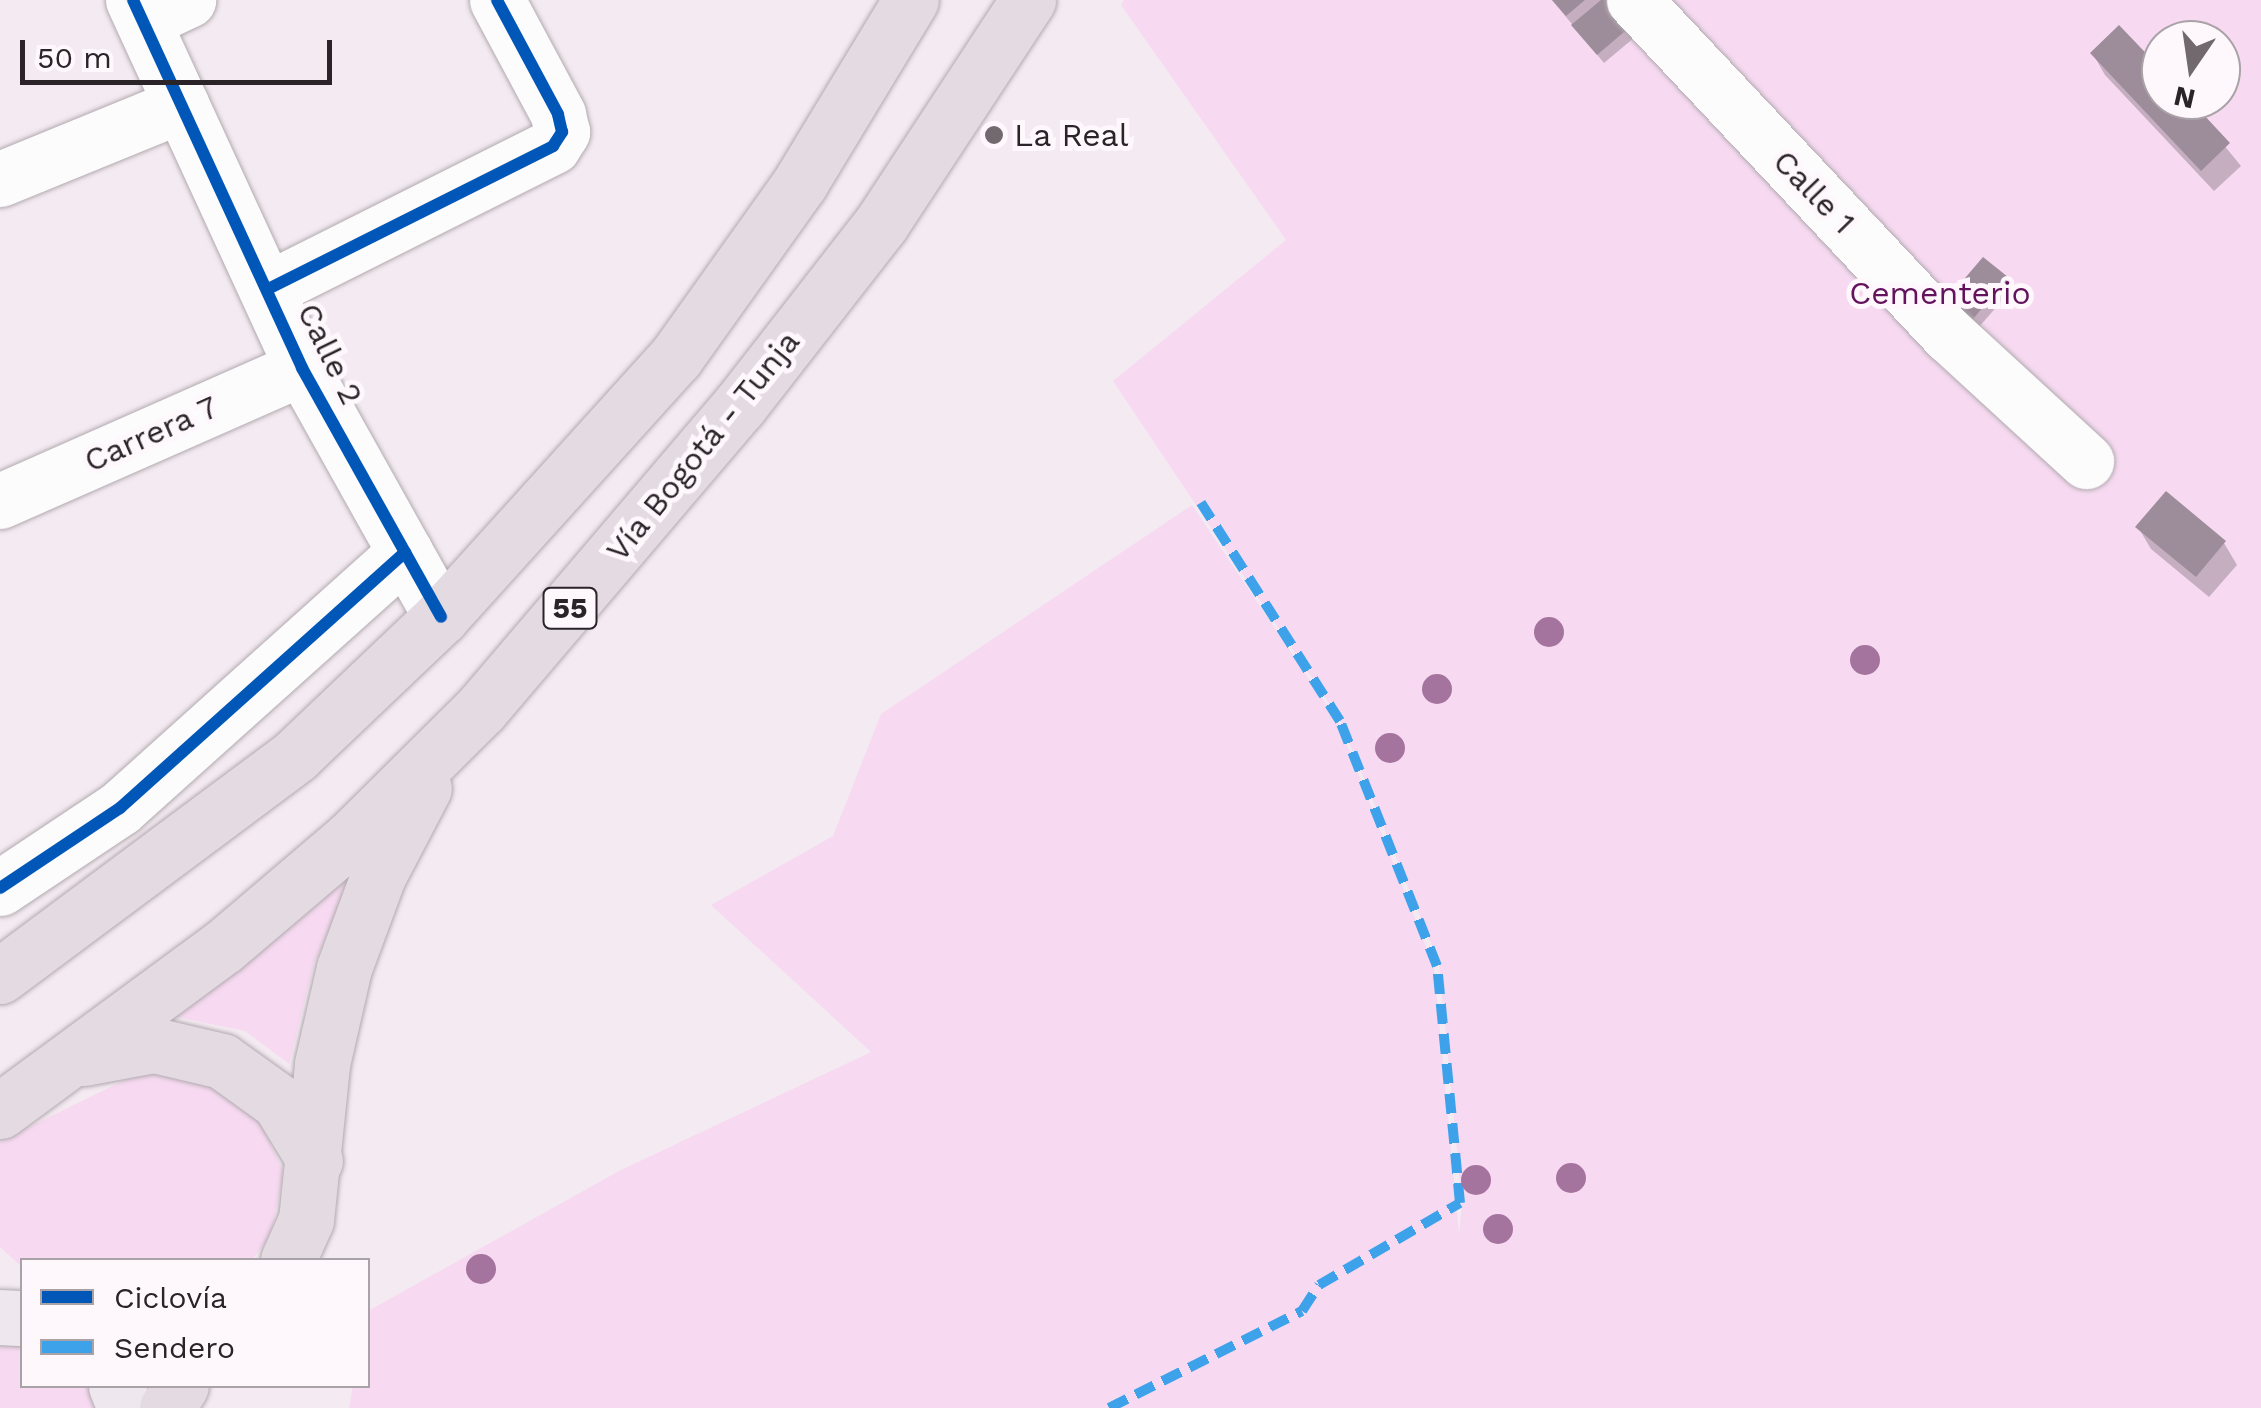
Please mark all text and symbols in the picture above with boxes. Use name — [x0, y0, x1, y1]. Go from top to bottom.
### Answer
scale bar — [25, 20, 338, 82]
north arrow — [2141, 20, 2241, 120]
text: 50 m — [37, 40, 112, 75]
text: N — [2171, 79, 2198, 116]
place label: La Real — [1014, 116, 1129, 154]
marker: La Real — [983, 124, 1005, 146]
street label: Calle 1 — [1765, 142, 1863, 242]
park label: Cementerio — [1849, 274, 2031, 312]
street label: Calle 2 — [289, 297, 371, 411]
street label: Vía Bogotá - Tunja — [598, 322, 808, 570]
street label: Carrera 7 — [78, 387, 224, 481]
road number: 55 — [542, 583, 598, 633]
legend — [20, 1258, 370, 1388]
text: Ciclovía — [114, 1280, 227, 1315]
text: Sendero — [114, 1330, 235, 1365]

